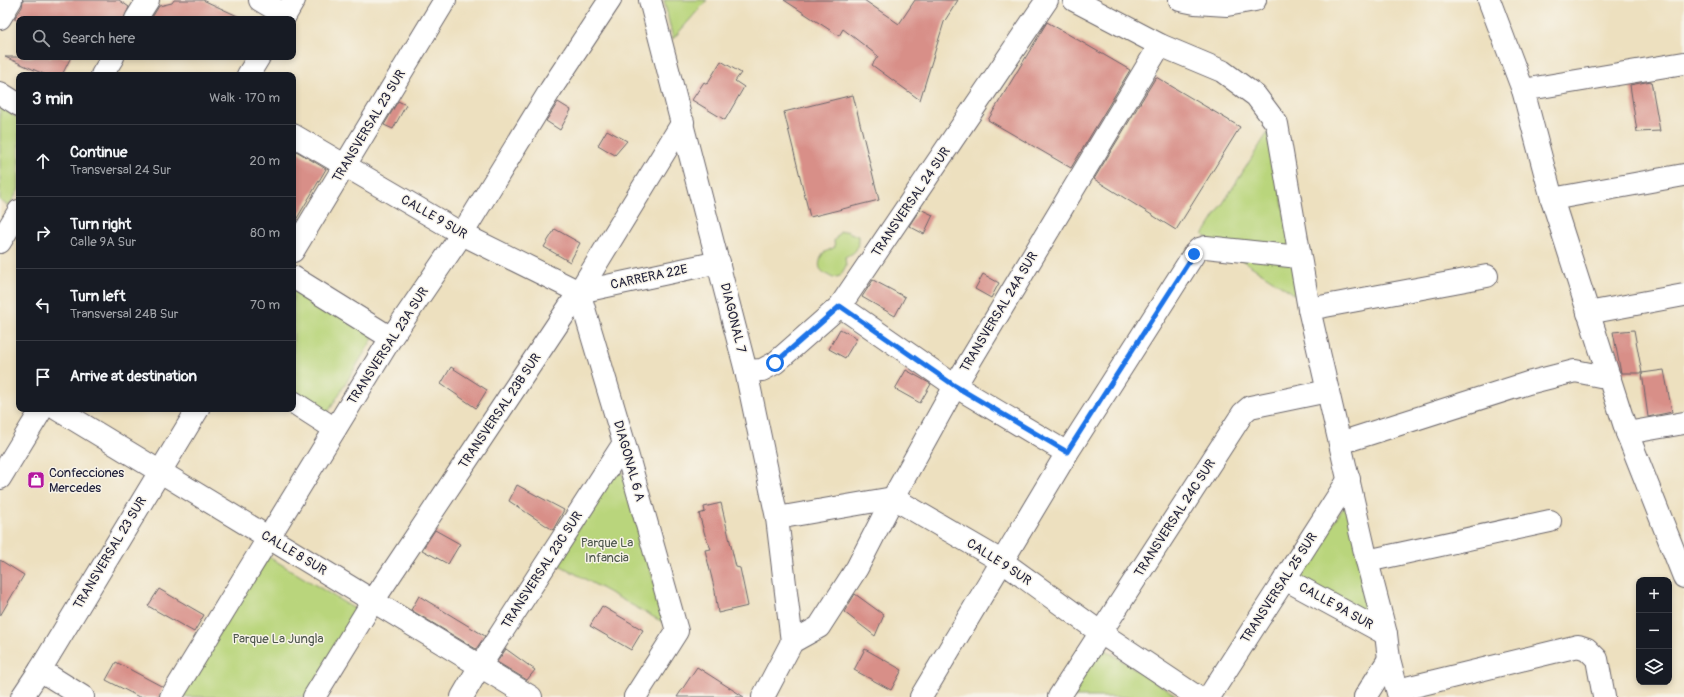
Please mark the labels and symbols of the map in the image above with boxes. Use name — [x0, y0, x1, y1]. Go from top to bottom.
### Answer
street label: TRANSVERSAL 23 SUR — [329, 66, 409, 185]
street label: TRANSVERSAL 24 SUR — [868, 144, 954, 260]
street label: CALLE 9 SUR — [398, 192, 470, 243]
route end — [1185, 245, 1203, 263]
street label: TRANSVERSAL 24A SUR — [957, 249, 1042, 375]
street label: CARRERA 22E — [609, 261, 689, 293]
street label: DIAGONAL 7 — [717, 281, 749, 355]
street label: TRANSVERSAL 23A SUR — [344, 284, 432, 408]
street label: TRANSVERSAL 23B SUR — [455, 350, 545, 472]
route start — [766, 354, 784, 372]
street label: DIAGONAL 6 A — [610, 419, 648, 504]
street label: TRANSVERSAL 24C SUR — [1131, 456, 1219, 580]
place label: Confecciones Mercedes — [49, 465, 124, 496]
shop icon: Confecciones Mercedes — [26, 470, 46, 490]
street label: TRANSVERSAL 23 SUR — [70, 493, 150, 612]
street label: TRANSVERSAL 23C SUR — [498, 508, 586, 632]
street label: CALLE 8 SUR — [258, 527, 330, 579]
street label: TRANSVERSAL 25 SUR — [1237, 529, 1321, 646]
park label: Parque La Infancia — [581, 535, 633, 566]
street label: CALLE 9 SUR — [964, 535, 1035, 589]
street label: CALLE 9A SUR — [1296, 579, 1376, 633]
park label: Parque La Jungla — [232, 631, 324, 647]

